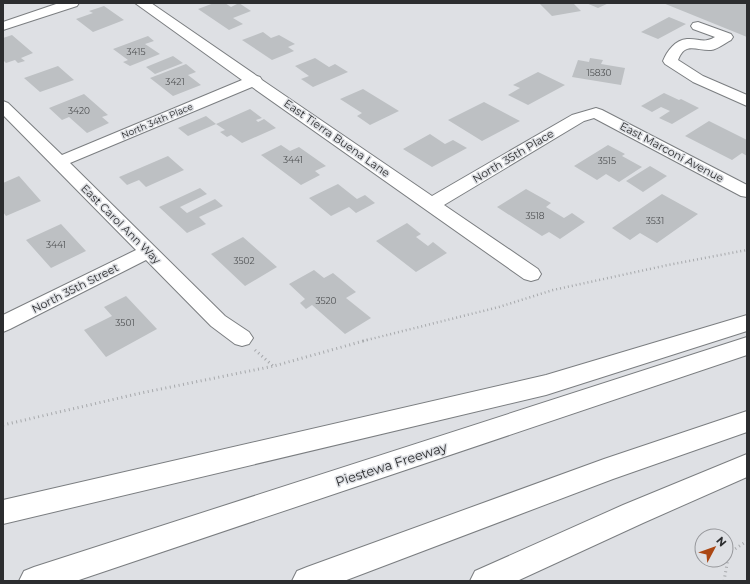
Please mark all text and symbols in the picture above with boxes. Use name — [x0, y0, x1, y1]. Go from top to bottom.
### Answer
house number: 3415 — [126, 46, 146, 57]
house number: 15830 — [586, 67, 612, 78]
house number: 3421 — [165, 76, 185, 87]
street label: East Tierra Buena Lane — [281, 96, 393, 180]
street label: North 34th Place — [119, 100, 195, 141]
house number: 3420 — [68, 105, 90, 116]
street label: East Marconi Avenue — [618, 119, 727, 185]
street label: North 35th Place — [470, 126, 557, 186]
house number: 3441 — [283, 154, 303, 165]
house number: 3515 — [598, 155, 616, 166]
street label: East Carol Ann Way — [78, 181, 164, 267]
house number: 3518 — [525, 210, 545, 221]
house number: 3531 — [646, 215, 664, 226]
house number: 3441 — [46, 239, 66, 250]
house number: 3502 — [233, 255, 255, 266]
street label: North 35th Street — [29, 260, 121, 316]
house number: 3520 — [315, 295, 337, 306]
house number: 3501 — [115, 317, 135, 328]
street label: Piestewa Freeway — [333, 438, 450, 490]
north arrow — [694, 528, 734, 568]
text: N — [713, 533, 730, 549]

